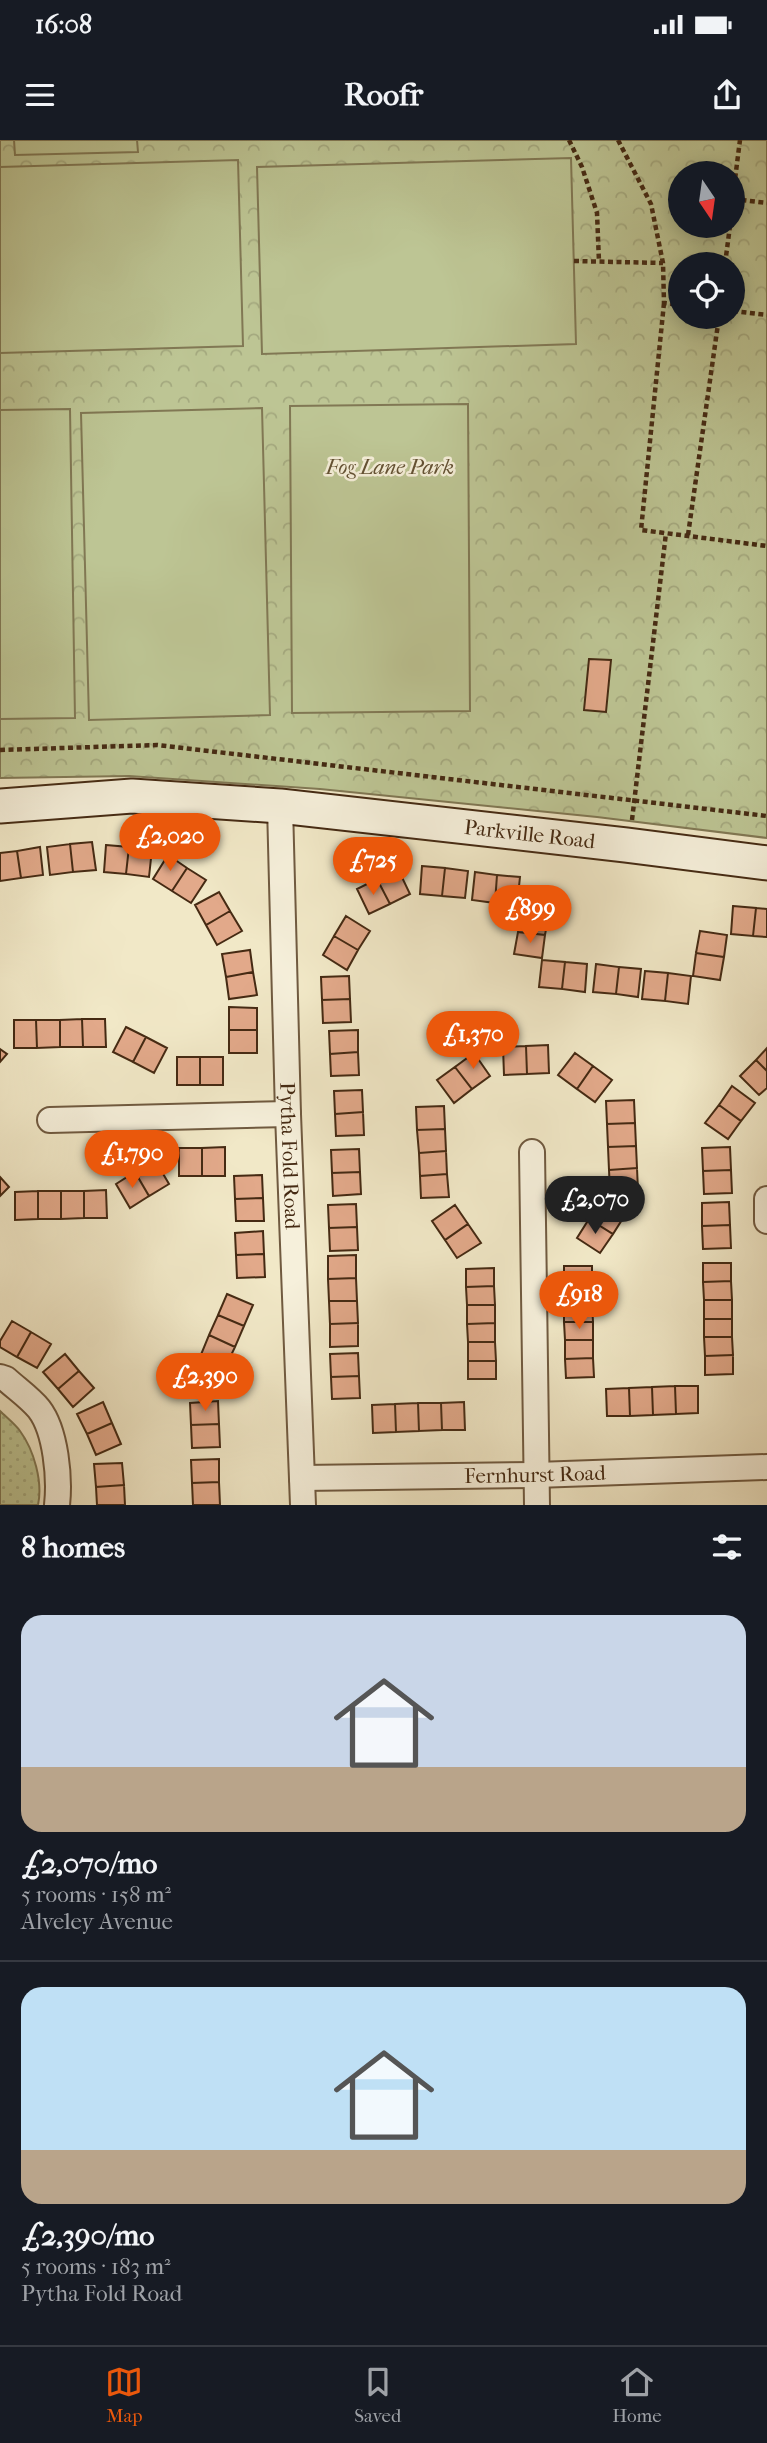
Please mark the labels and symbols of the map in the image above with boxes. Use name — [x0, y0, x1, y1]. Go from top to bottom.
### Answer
north arrow — [668, 161, 746, 238]
park label: Fog Lane Park — [325, 455, 454, 479]
pin: £2,020 — [113, 814, 227, 873]
street label: Parkville Road — [463, 815, 597, 854]
pin: £725 — [332, 838, 414, 897]
pin: £899 — [489, 886, 571, 945]
pin: £1,370 — [416, 1012, 530, 1071]
street label: Pytha Fold Road — [275, 1082, 304, 1231]
pin: £1,790 — [75, 1130, 189, 1190]
pin: £2,070 — [538, 1176, 652, 1236]
pin: £918 — [538, 1272, 620, 1331]
pin: £2,390 — [148, 1354, 262, 1413]
street label: Fernhurst Road — [464, 1461, 607, 1488]

